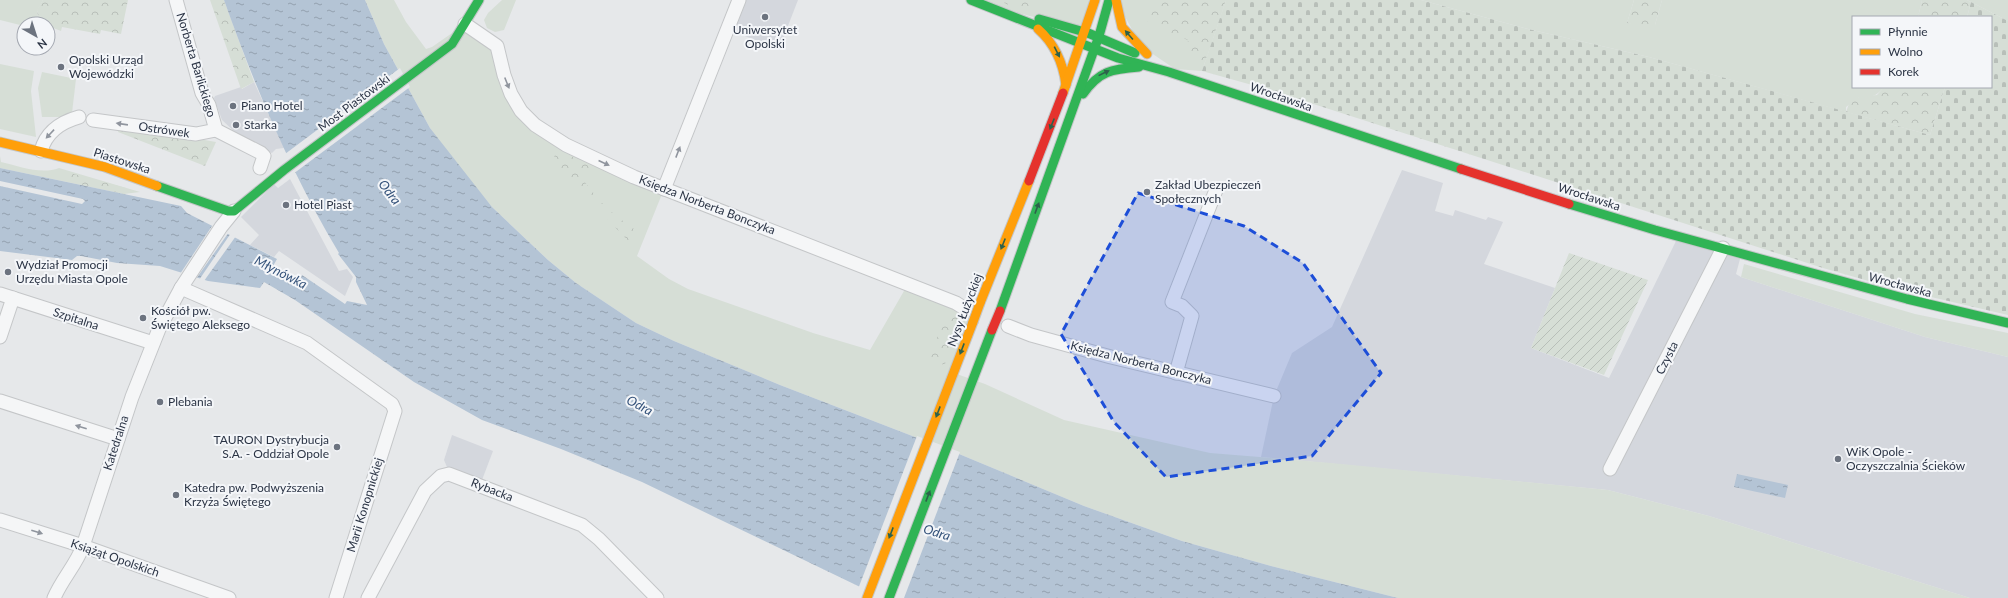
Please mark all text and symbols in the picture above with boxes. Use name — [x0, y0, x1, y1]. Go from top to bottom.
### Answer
street label: Norberta Barlickiego — [173, 11, 220, 119]
marker: Uniwersytet Opolski — [760, 12, 770, 22]
north arrow — [16, 16, 56, 56]
legend — [1852, 16, 1992, 88]
place label: Uniwersytet Opolski — [733, 22, 798, 51]
text: Płynnie — [1888, 24, 1928, 39]
one-way arrow — [1124, 29, 1133, 40]
text: N — [35, 36, 50, 52]
text: Wolno — [1888, 44, 1923, 59]
one-way arrow — [1054, 46, 1060, 58]
place label: Opolski Urząd Wojewódzki — [69, 52, 143, 81]
marker: Opolski Urząd Wojewódzki — [56, 62, 66, 72]
text: Korek — [1888, 64, 1920, 79]
one-way arrow — [1098, 70, 1109, 76]
street label: Most Piastowski — [315, 71, 393, 134]
one-way arrow — [504, 78, 510, 89]
street label: Wrocławska — [1248, 79, 1314, 114]
place label: Piano Hotel — [241, 98, 303, 113]
marker: Piano Hotel — [228, 101, 238, 111]
place label: Starka — [244, 117, 277, 132]
street label: Ostrówek — [137, 118, 192, 141]
one-way arrow — [1048, 118, 1054, 130]
marker: Starka — [231, 120, 241, 130]
one-way arrow — [116, 121, 128, 127]
one-way arrow — [45, 129, 55, 139]
street label: Piastowska — [92, 144, 152, 177]
one-way arrow — [676, 146, 682, 158]
one-way arrow — [598, 160, 610, 166]
street label: Księdza Norberta Bonczyka — [637, 172, 778, 238]
water label: Odra — [375, 176, 405, 208]
place label: Zakład Ubezpieczeń Społecznych — [1155, 177, 1261, 206]
street label: Wrocławska — [1556, 179, 1622, 214]
marker: Zakład Ubezpieczeń Społecznych — [1142, 187, 1152, 197]
place label: Hotel Piast — [294, 197, 352, 212]
marker: Hotel Piast — [281, 200, 291, 210]
one-way arrow — [1034, 202, 1040, 214]
one-way arrow — [1000, 239, 1006, 251]
water label: Młynówka — [252, 252, 310, 292]
place label: Wydział Promocji Urzędu Miasta Opole — [16, 257, 128, 286]
marker: Wydział Promocji Urzędu Miasta Opole — [3, 267, 13, 277]
street label: Wrocławska — [1867, 269, 1933, 300]
street label: Nysy Łużyckiej — [944, 271, 985, 348]
place label: Kościół pw. Świętego Aleksego — [151, 303, 250, 332]
street label: Szpitalna — [51, 304, 101, 333]
marker: Kościół pw. Świętego Aleksego — [138, 313, 148, 323]
street label: Księdza Norberta Bonczyka — [1069, 338, 1213, 387]
street label: Czysta — [1652, 339, 1681, 377]
one-way arrow — [959, 343, 965, 355]
water label: Odra — [624, 392, 656, 419]
place label: Plebania — [168, 394, 213, 409]
marker: Plebania — [155, 397, 165, 407]
one-way arrow — [935, 406, 941, 418]
street label: Katedralna — [100, 413, 131, 472]
one-way arrow — [74, 424, 86, 430]
place label: TAURON Dystrybucja S.A. - Oddział Opole — [214, 432, 329, 461]
marker: TAURON Dystrybucja S.A. - Oddział Opole — [332, 442, 342, 452]
place label: WiK Opole - Oczyszczalnia Ścieków — [1846, 444, 1966, 473]
marker: WiK Opole - Oczyszczalnia Ścieków — [1833, 454, 1843, 464]
street label: Marii Konopnickiej — [343, 456, 386, 554]
street label: Rybacka — [469, 475, 515, 504]
place label: Katedra pw. Podwyższenia Krzyża Świętego — [184, 480, 324, 509]
marker: Katedra pw. Podwyższenia Krzyża Świętego — [171, 490, 181, 500]
one-way arrow — [926, 490, 932, 502]
water label: Odra — [922, 520, 953, 544]
one-way arrow — [888, 528, 894, 540]
one-way arrow — [31, 529, 43, 535]
street label: Książąt Opolskich — [69, 535, 162, 580]

